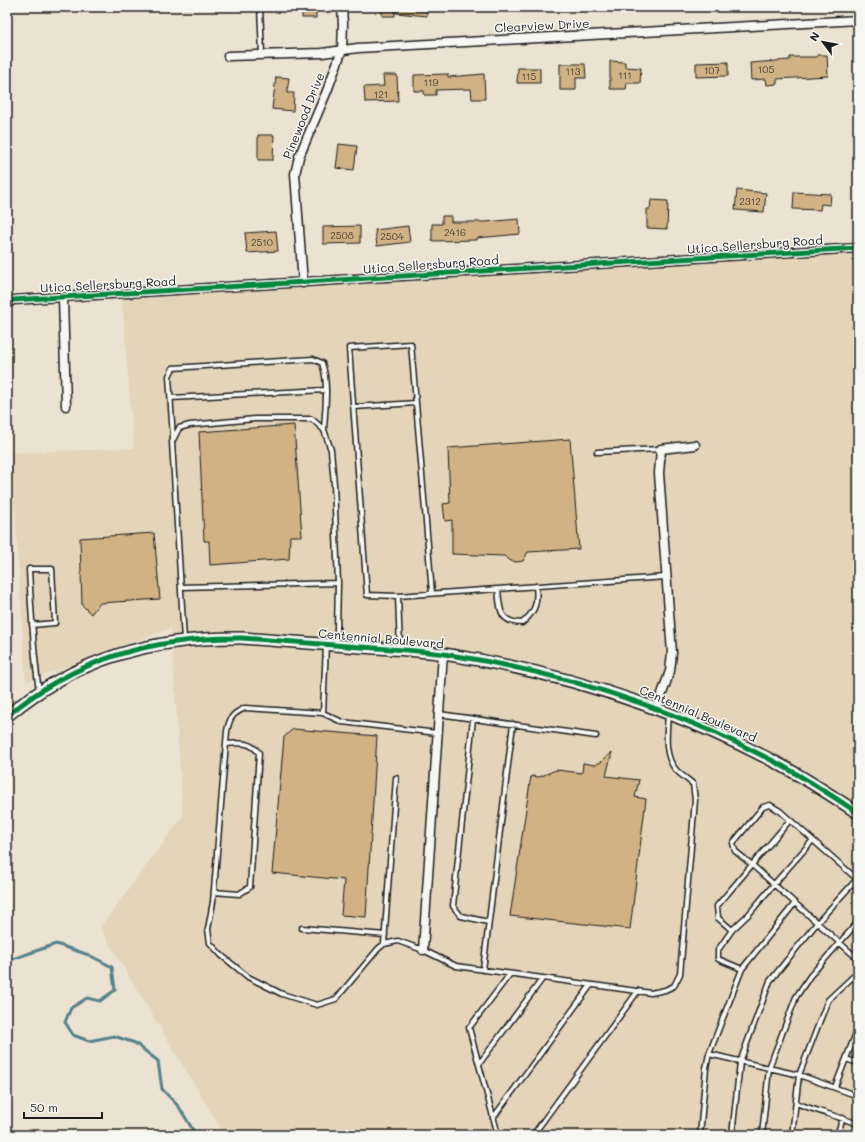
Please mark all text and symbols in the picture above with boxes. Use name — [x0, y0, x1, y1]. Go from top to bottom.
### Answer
street label: Clearview Drive — [494, 15, 590, 35]
north arrow — [803, 22, 843, 62]
text: N — [806, 29, 823, 44]
house number: 105 — [758, 62, 774, 76]
house number: 107 — [704, 63, 721, 77]
house number: 113 — [566, 64, 581, 78]
house number: 111 — [618, 68, 632, 82]
house number: 115 — [522, 69, 537, 83]
street label: Pinewood Drive — [278, 70, 328, 161]
house number: 119 — [424, 75, 439, 89]
house number: 121 — [374, 87, 388, 101]
house number: 2312 — [739, 194, 761, 208]
house number: 2416 — [444, 225, 466, 239]
house number: 2508 — [330, 228, 354, 242]
house number: 2504 — [380, 229, 404, 243]
street label: Utica Sellersburg Road — [687, 231, 824, 257]
house number: 2510 — [251, 235, 273, 249]
street label: Utica Sellersburg Road — [363, 251, 500, 277]
street label: Utica Sellersburg Road — [40, 272, 177, 296]
street label: Centennial Boulevard — [318, 625, 445, 651]
street label: Centennial Boulevard — [637, 681, 760, 745]
scale bar — [24, 1094, 102, 1120]
text: 50 m — [30, 1099, 58, 1115]

